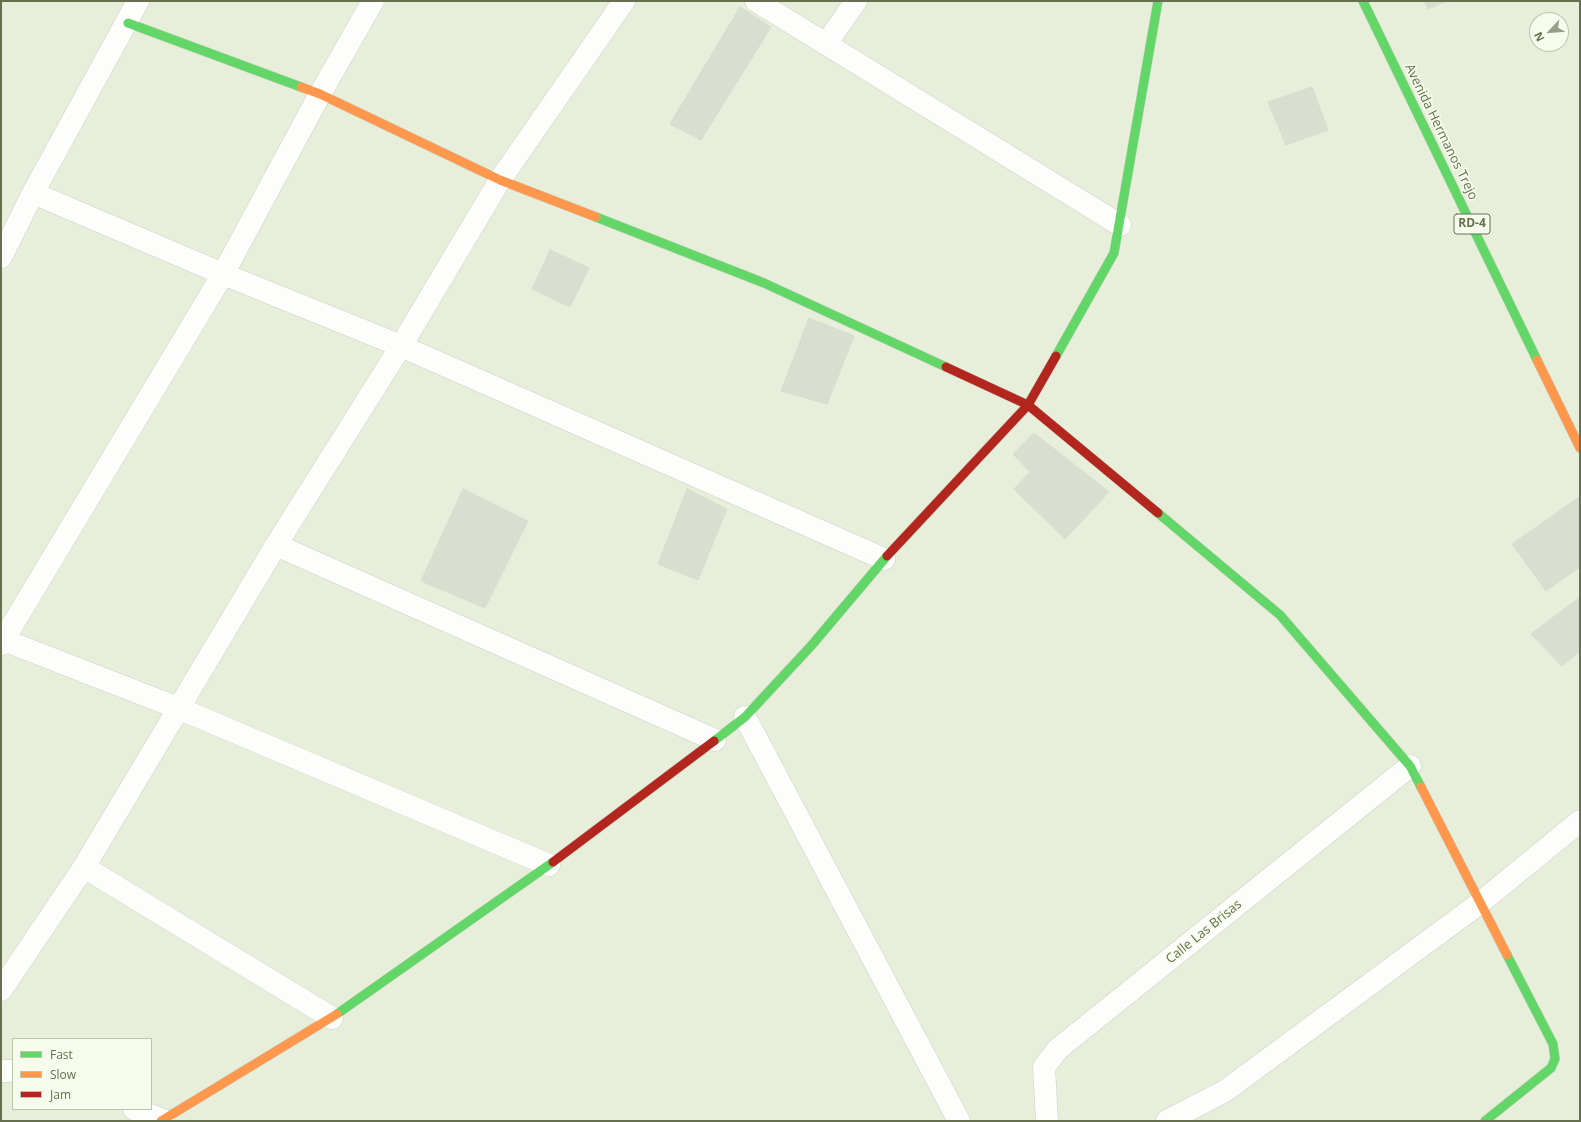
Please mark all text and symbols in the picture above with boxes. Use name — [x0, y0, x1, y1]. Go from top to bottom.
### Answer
north arrow — [1529, 12, 1569, 52]
text: N — [1530, 30, 1547, 44]
street label: Avenida Hermanos Trejo — [1401, 61, 1481, 203]
road number: RD-4 — [1454, 214, 1490, 234]
street label: Calle Las Brisas — [1163, 897, 1245, 967]
legend — [12, 1038, 152, 1110]
text: Fast — [50, 1046, 73, 1063]
text: Slow — [50, 1066, 76, 1083]
text: Jam — [50, 1086, 71, 1103]

